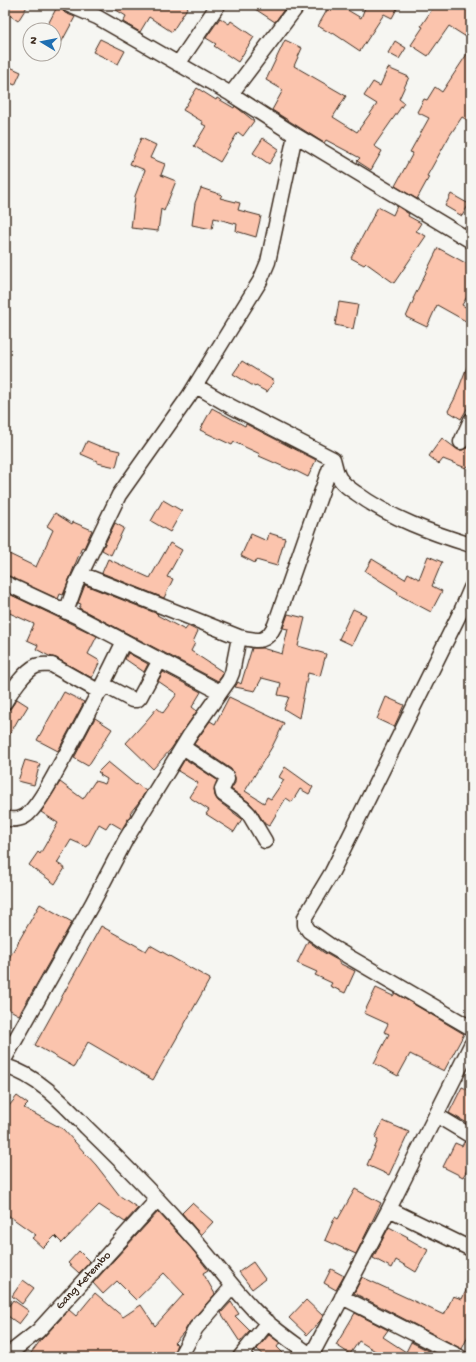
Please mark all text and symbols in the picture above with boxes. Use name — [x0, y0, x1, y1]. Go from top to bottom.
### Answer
north arrow — [22, 22, 62, 62]
text: N — [28, 36, 41, 45]
street label: Gang Ketembo — [53, 1249, 115, 1313]

